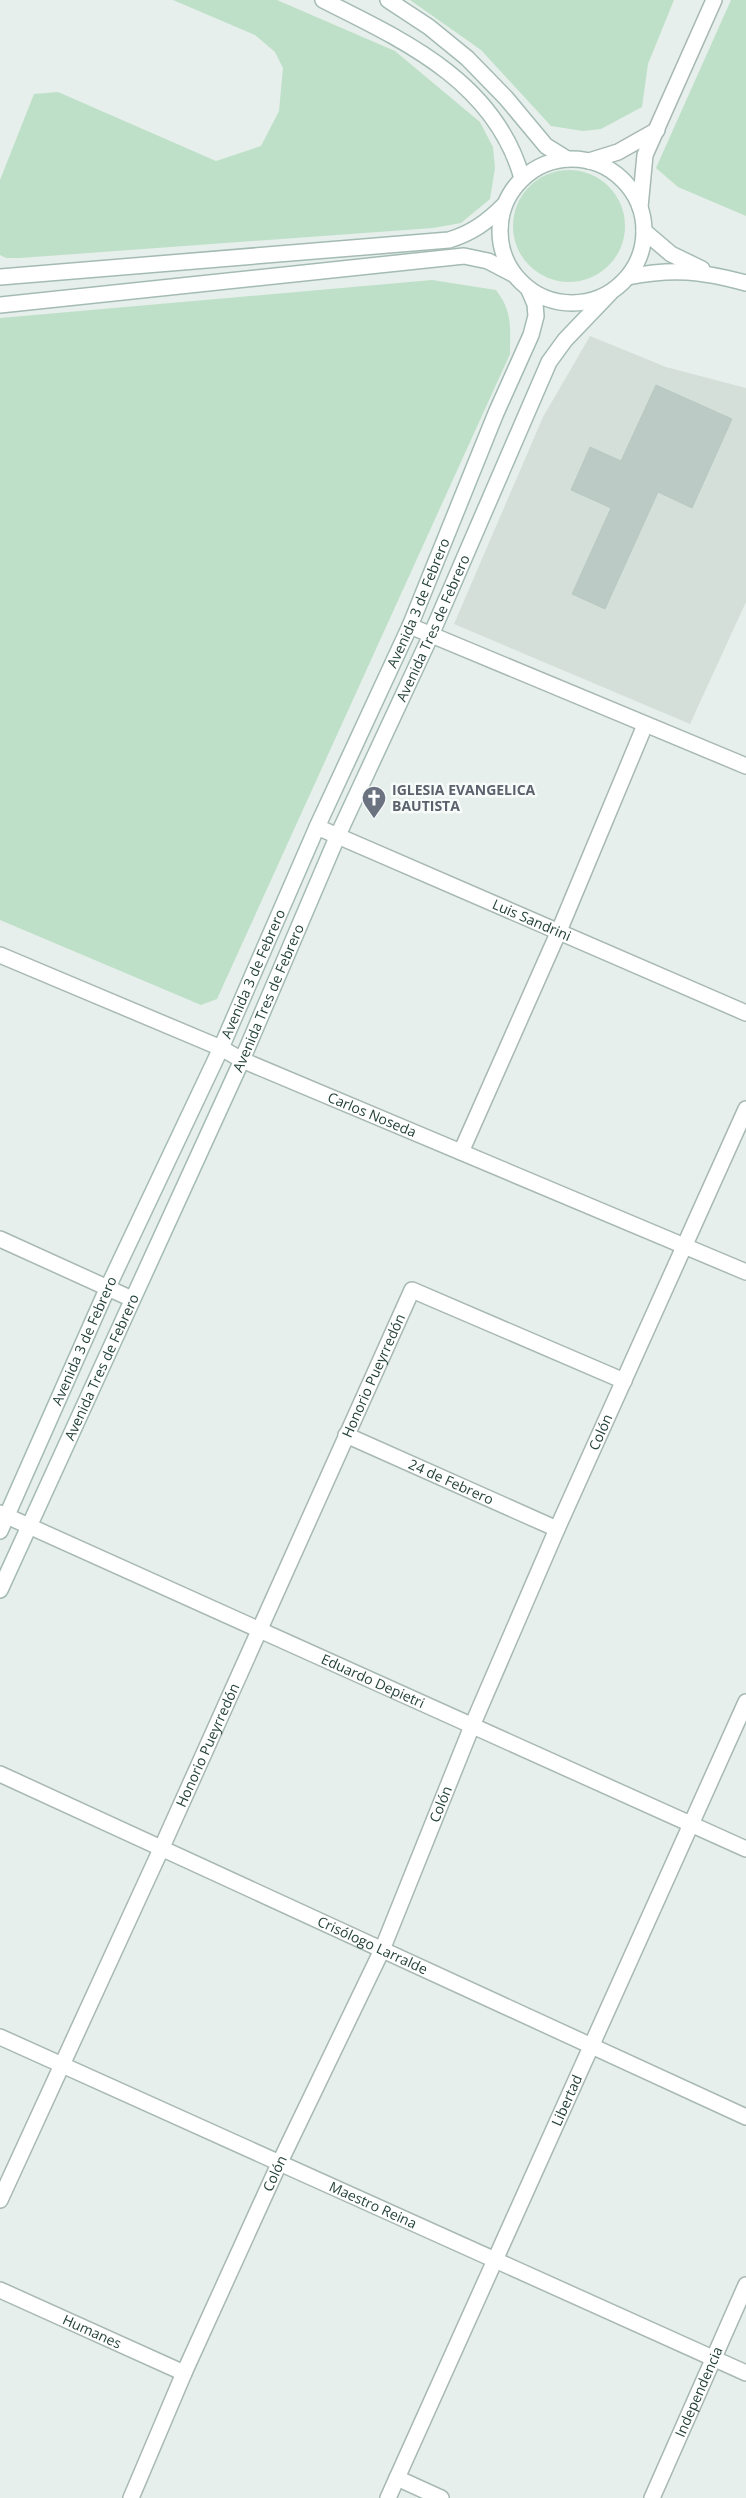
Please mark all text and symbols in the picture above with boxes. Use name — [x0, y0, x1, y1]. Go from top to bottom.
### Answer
street label: Avenida 3 de Febrero — [382, 535, 454, 671]
street label: Avenida Tres de Febrero — [391, 551, 474, 704]
place label: IGLESIA EVANGELICA BAUTISTA — [392, 780, 536, 815]
church icon: IGLESIA EVANGELICA BAUTISTA — [361, 785, 387, 819]
street label: Luis Sandrini — [490, 894, 574, 945]
street label: Avenida 3 de Febrero — [216, 906, 289, 1041]
street label: Avenida Tres de Febrero — [228, 921, 308, 1075]
street label: Carlos Noseda — [325, 1087, 419, 1141]
street label: Avenida 3 de Febrero — [47, 1273, 121, 1408]
street label: Avenida Tres de Febrero — [60, 1291, 143, 1443]
street label: Honorio Pueyrredón — [337, 1310, 409, 1440]
street label: Colón — [584, 1411, 617, 1453]
street label: 24 de Febrero — [406, 1454, 497, 1509]
street label: Eduardo Depietri — [318, 1649, 428, 1712]
street label: Honorio Pueyrredón — [171, 1680, 243, 1810]
street label: Colón — [424, 1783, 456, 1825]
street label: Crisólogo Larralde — [315, 1911, 431, 1978]
street label: Libertad — [547, 2071, 586, 2129]
street label: Colón — [258, 2152, 291, 2194]
street label: Maestro Reina — [326, 2177, 420, 2233]
street label: Humanes — [60, 2310, 125, 2353]
street label: Independencia — [670, 2343, 727, 2440]

